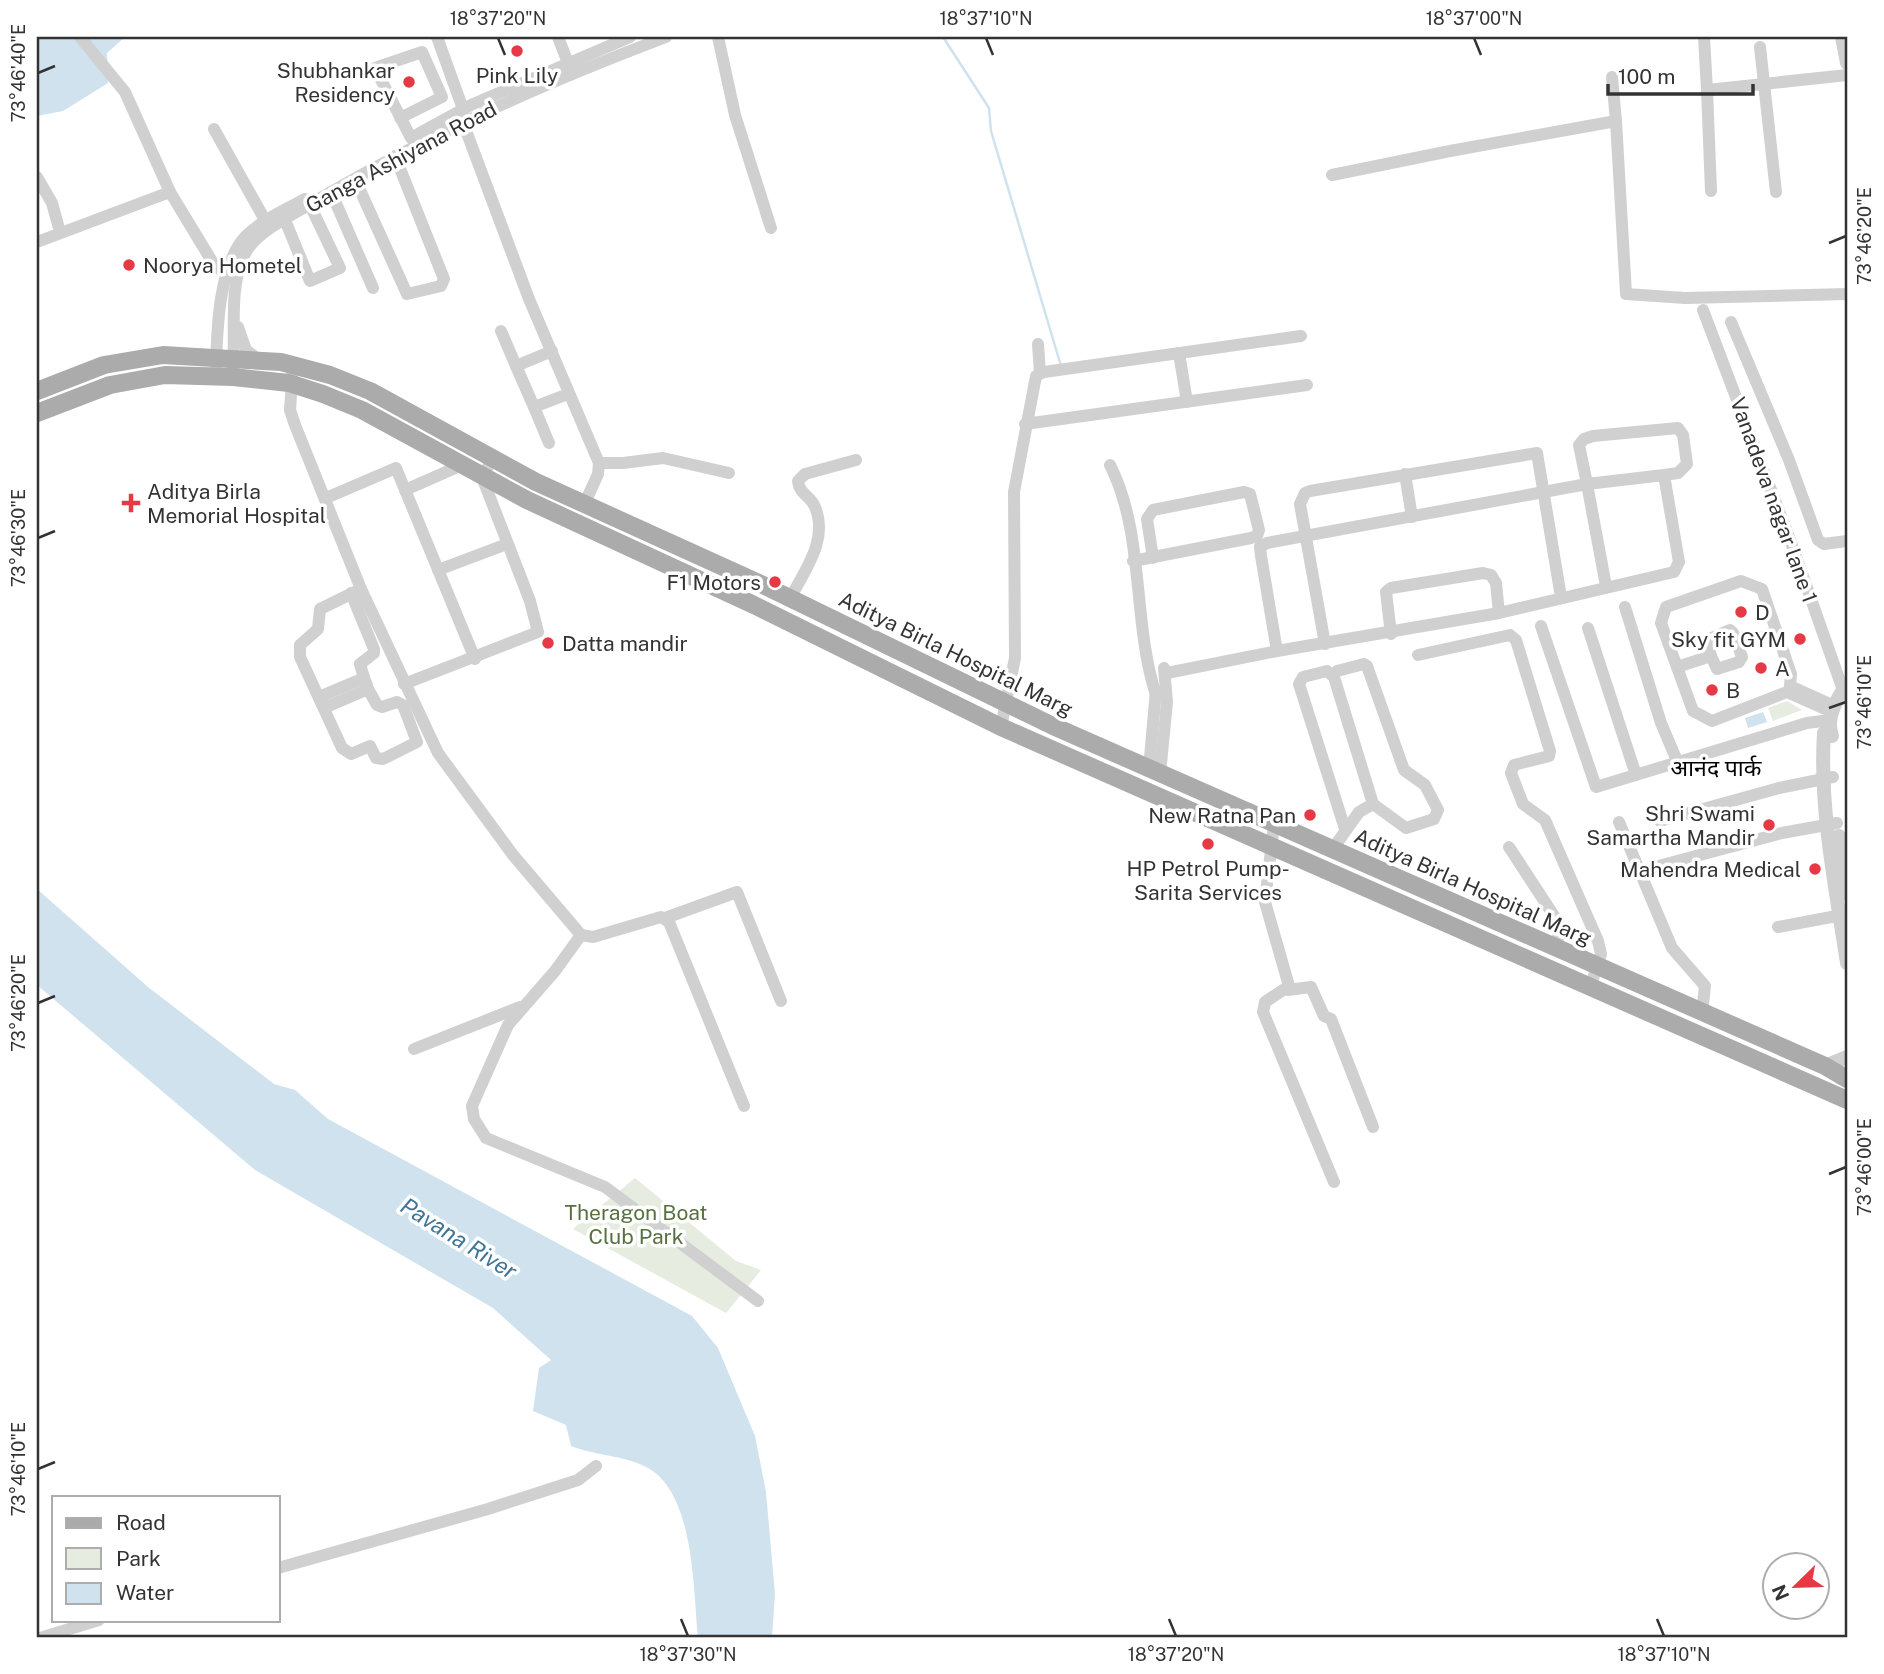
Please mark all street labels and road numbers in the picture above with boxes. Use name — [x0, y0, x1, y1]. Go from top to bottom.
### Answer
street label: Ganga Ashiyana Road — [301, 96, 501, 218]
street label: Vanadeva nagar lane 1 — [1725, 394, 1823, 606]
street label: Aditya Birla Hospital Marg — [835, 586, 1077, 722]
street label: Aditya Birla Hospital Marg — [1350, 823, 1596, 951]

